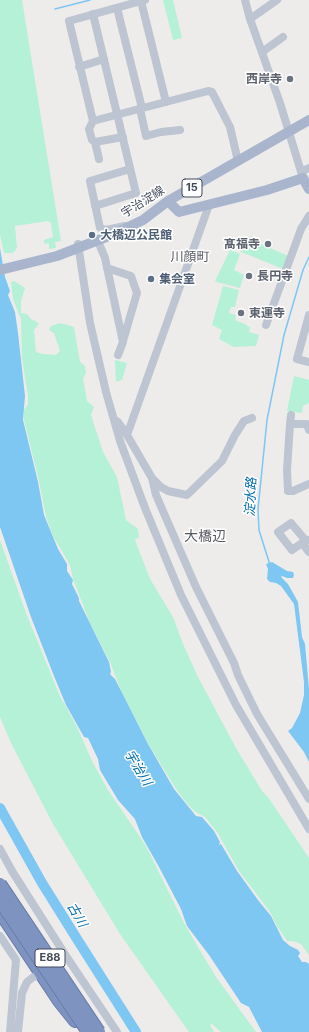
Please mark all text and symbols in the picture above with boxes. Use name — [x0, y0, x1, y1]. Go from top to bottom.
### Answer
place label: 西岸寺 — [246, 72, 282, 86]
marker: 西岸寺 — [285, 74, 295, 84]
road number: 15 — [182, 179, 202, 197]
street label: 宇治淀線 — [119, 183, 167, 221]
place label: 大橋辺公民館 — [100, 228, 172, 242]
marker: 大橋辺公民館 — [87, 230, 97, 240]
place label: 髙福寺 — [224, 237, 260, 251]
marker: 髙福寺 — [263, 239, 273, 249]
district label: 川顔町 — [171, 249, 209, 265]
place label: 長円寺 — [257, 269, 293, 283]
marker: 長円寺 — [244, 271, 254, 281]
place label: 集会室 — [159, 272, 195, 286]
marker: 集会室 — [146, 274, 156, 284]
place label: 東運寺 — [249, 306, 285, 320]
marker: 東運寺 — [236, 308, 246, 318]
water label: 淀水路 — [242, 477, 260, 517]
district label: 大橋辺 — [184, 529, 226, 545]
water label: 宇治川 — [121, 747, 155, 789]
water label: 古川 — [64, 900, 90, 930]
road number: E88 — [35, 949, 65, 967]

